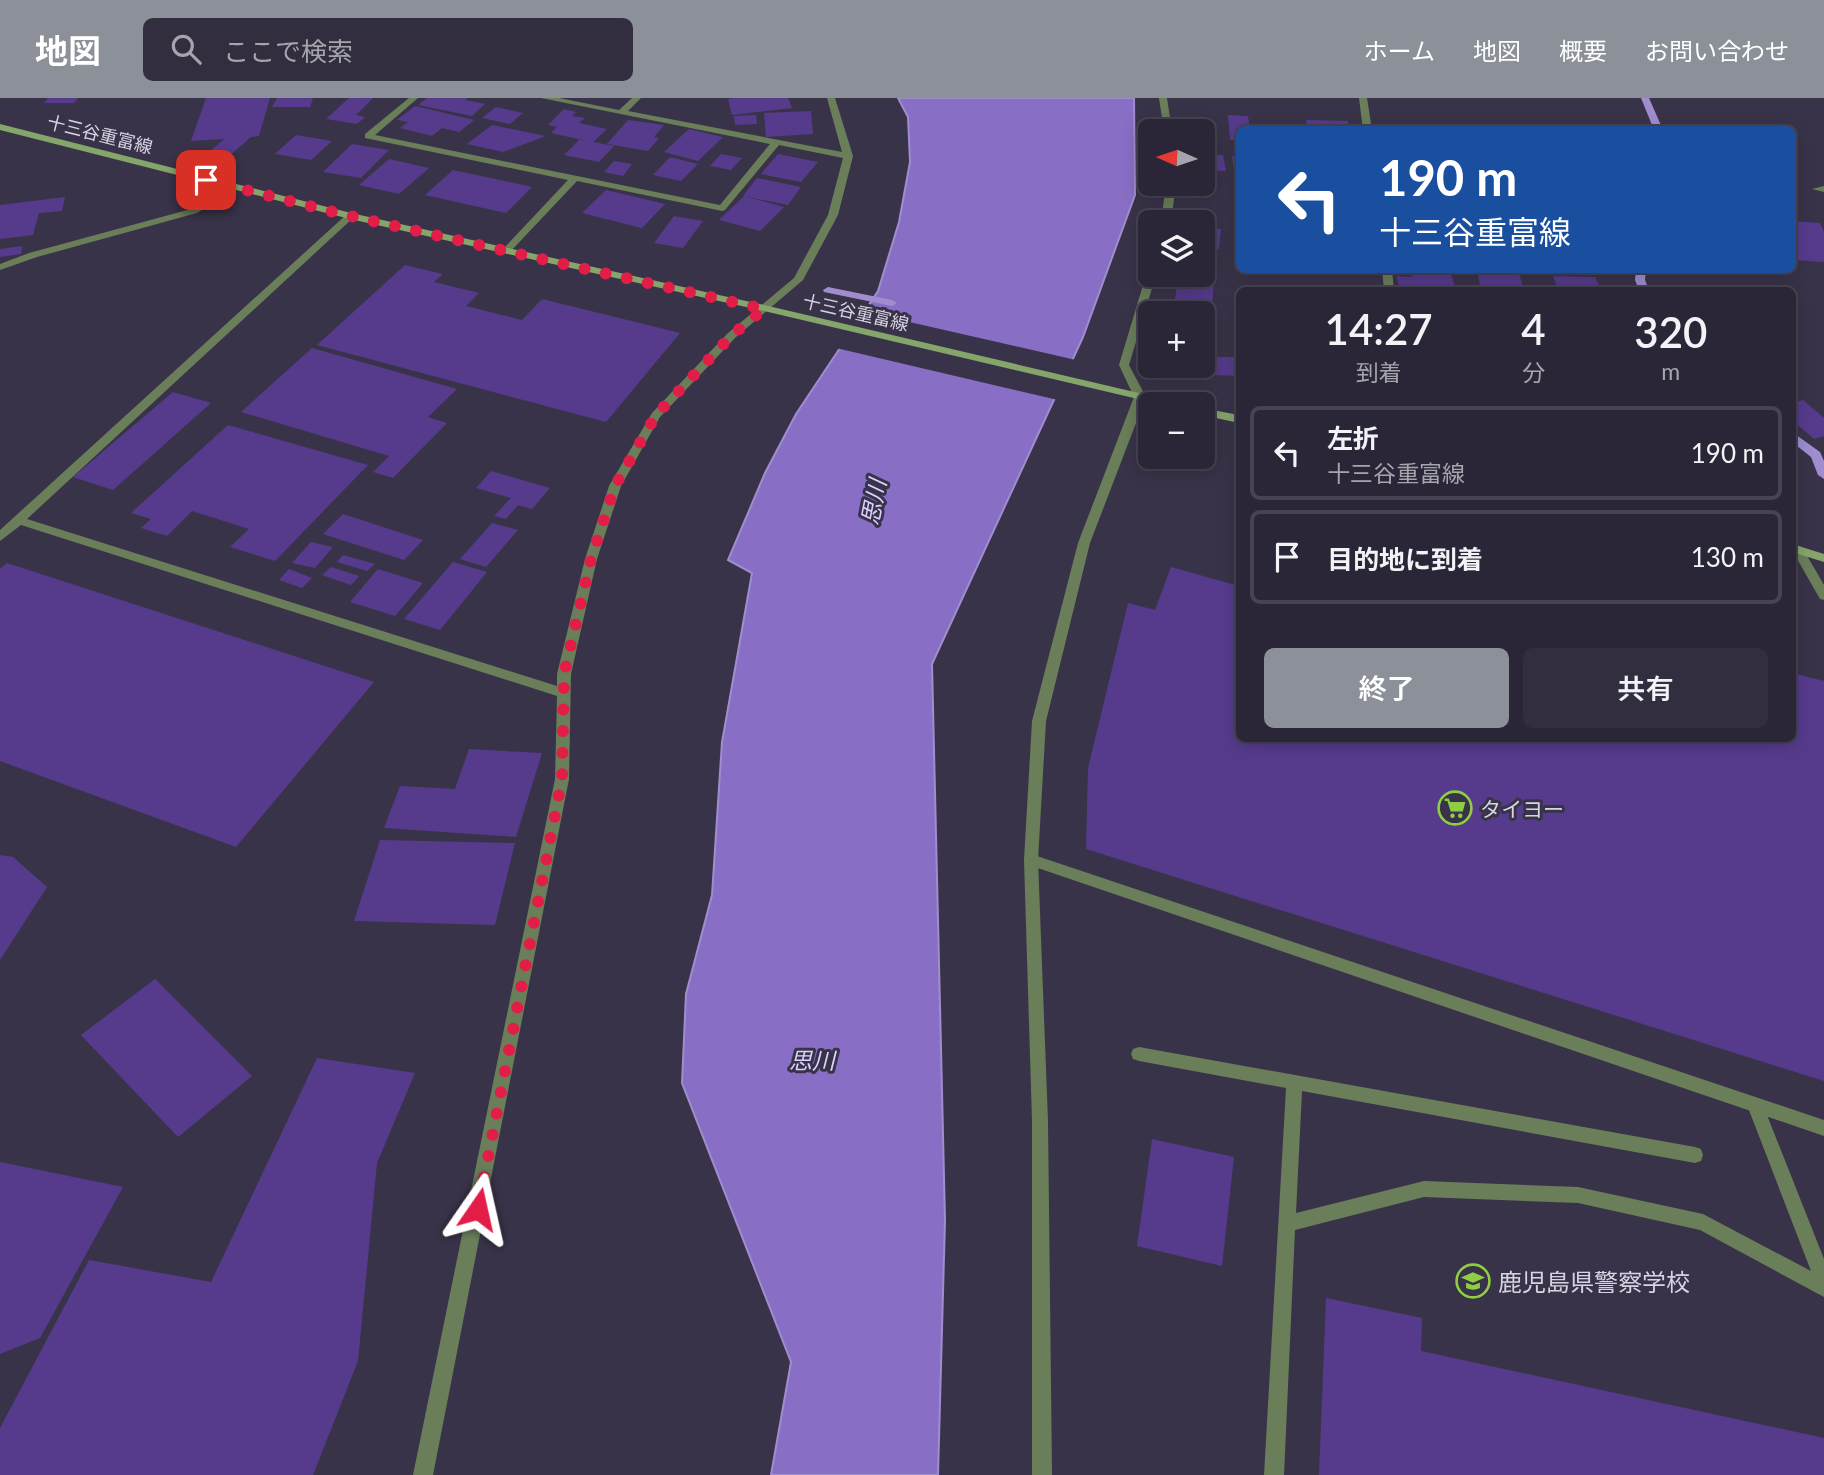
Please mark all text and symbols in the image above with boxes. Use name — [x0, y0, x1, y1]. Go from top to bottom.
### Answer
search box — [143, 18, 633, 81]
text: 地図 — [35, 30, 101, 70]
icon: search — [167, 30, 205, 68]
text: ここで検索 — [223, 35, 353, 67]
text: ホーム — [1364, 36, 1435, 65]
text: 地図 — [1473, 36, 1521, 65]
text: 概要 — [1559, 36, 1607, 65]
text: お問い合わせ — [1645, 36, 1789, 65]
street label: 十三谷重富線 — [45, 110, 155, 158]
north arrow — [1138, 119, 1214, 196]
map controls — [1138, 119, 1215, 469]
text: 190 m — [1379, 148, 1517, 206]
pin — [176, 150, 236, 210]
icon: left — [1264, 154, 1355, 245]
icon: arrive — [187, 161, 225, 199]
button: layers — [1138, 210, 1215, 287]
text: 十三谷重富線 — [1379, 212, 1571, 251]
street label: 十三谷重富線 — [801, 289, 911, 335]
button: + — [1138, 301, 1215, 378]
text: 14:27 — [1325, 304, 1433, 354]
text: 4 — [1521, 304, 1546, 354]
text: 320 — [1634, 307, 1707, 357]
text: m — [1661, 357, 1680, 385]
text: 到着 — [1356, 358, 1402, 386]
text: 分 — [1522, 358, 1545, 386]
button: − — [1138, 392, 1215, 469]
text: 左折 — [1327, 422, 1379, 454]
icon: left — [1268, 434, 1306, 472]
text: 190 m — [1691, 437, 1764, 469]
text: 十三谷重富線 — [1327, 459, 1465, 487]
water label: 思川 — [855, 474, 892, 527]
icon: arrive — [1268, 538, 1306, 576]
text: 130 m — [1691, 541, 1764, 573]
text: 目的地に到着 — [1327, 543, 1483, 575]
button: 終了 — [1264, 648, 1509, 728]
button: 共有 — [1523, 648, 1768, 728]
supermarket icon: タイヨー — [1436, 789, 1474, 827]
place label: タイヨー — [1480, 796, 1564, 821]
water label: 思川 — [789, 1046, 838, 1074]
position arrow — [441, 1172, 515, 1246]
school or university icon: 鹿児島県警察学校 — [1454, 1262, 1492, 1300]
place label: 鹿児島県警察学校 — [1498, 1267, 1690, 1296]

